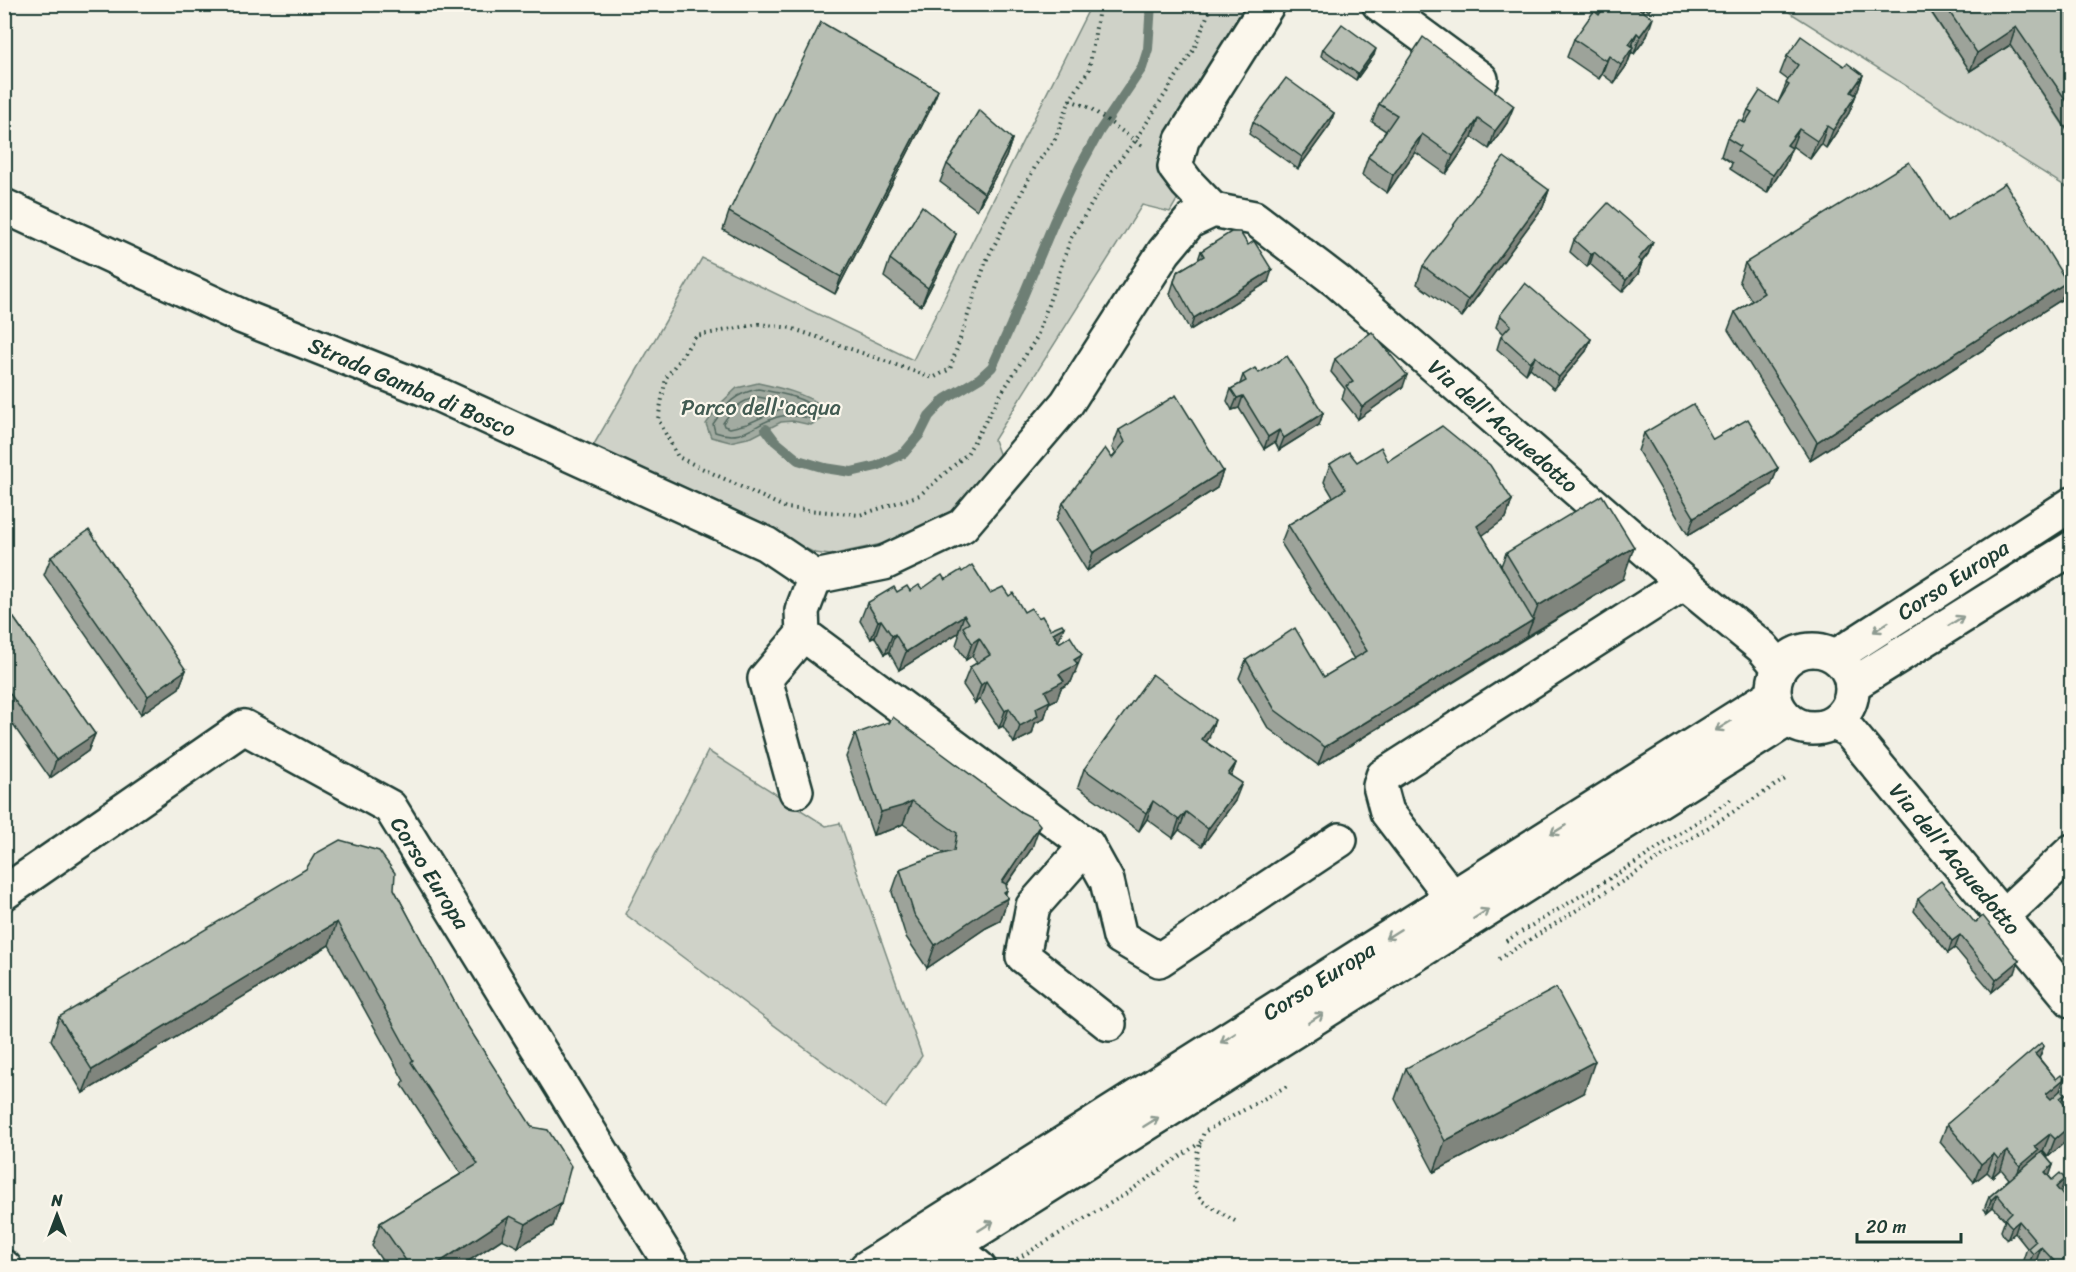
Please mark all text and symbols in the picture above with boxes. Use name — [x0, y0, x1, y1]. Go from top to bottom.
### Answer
street label: Strada Gamba di Bosco — [302, 326, 522, 448]
street label: Via dell'Acquedotto — [1419, 349, 1587, 503]
park label: Parco dell'acqua — [681, 388, 841, 427]
street label: Corso Europa — [1889, 528, 2018, 631]
one-way arrow — [1947, 614, 1964, 627]
one-way arrow — [1873, 621, 1890, 633]
one-way arrow — [1715, 721, 1732, 733]
street label: Via dell'Acquedotto — [1879, 774, 2031, 944]
street label: Corso Europa — [380, 808, 481, 938]
one-way arrow — [1550, 825, 1567, 837]
one-way arrow — [1472, 907, 1489, 919]
one-way arrow — [1385, 929, 1402, 941]
street label: Corso Europa — [1254, 930, 1384, 1031]
one-way arrow — [1307, 1011, 1324, 1023]
one-way arrow — [1220, 1033, 1237, 1045]
one-way arrow — [1142, 1115, 1159, 1127]
north arrow — [27, 1185, 87, 1245]
text: N — [50, 1186, 63, 1215]
scale bar — [1857, 1206, 1960, 1244]
text: 20 m — [1866, 1211, 1906, 1243]
one-way arrow — [977, 1219, 994, 1231]

